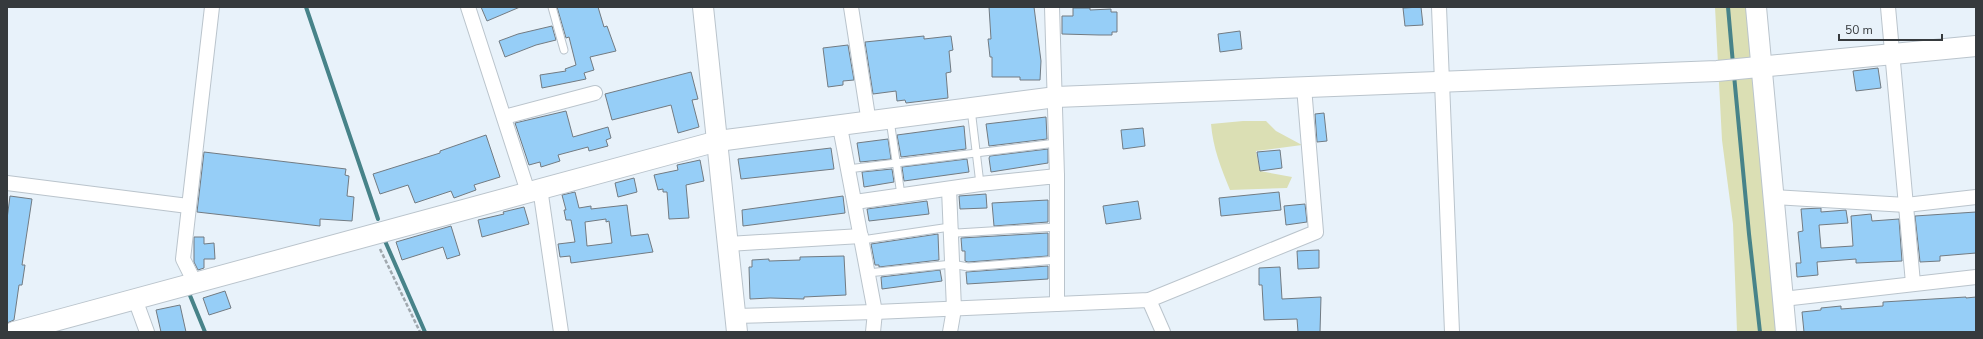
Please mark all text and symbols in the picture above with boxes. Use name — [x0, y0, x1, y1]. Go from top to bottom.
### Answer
scale bar — [1839, 16, 1942, 42]
text: 50 m — [1845, 22, 1873, 38]

